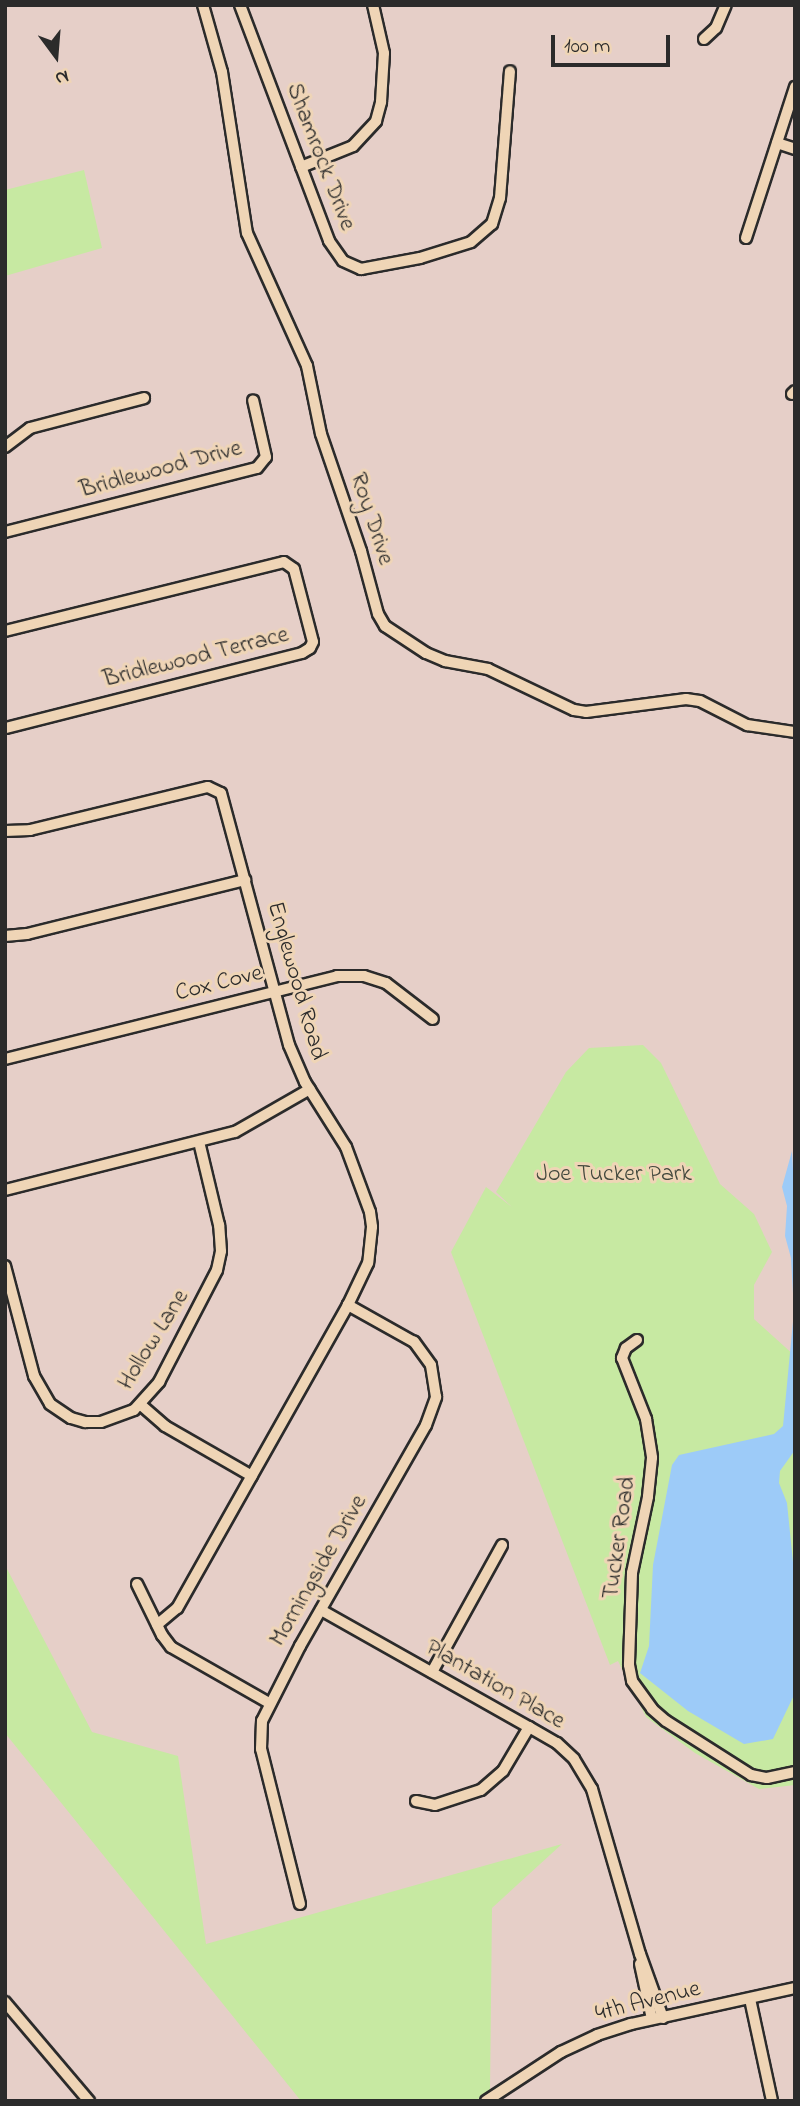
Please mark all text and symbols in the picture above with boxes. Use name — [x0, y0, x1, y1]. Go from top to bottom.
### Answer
north arrow — [21, 21, 91, 91]
scale bar — [555, 21, 674, 65]
text: 100 m — [564, 32, 610, 62]
text: N — [52, 62, 72, 91]
street label: Shamrock Drive — [279, 79, 361, 235]
street label: Bridlewood Drive — [77, 435, 245, 505]
street label: Roy Drive — [343, 469, 399, 569]
street label: Bridlewood Terrace — [100, 621, 292, 695]
street label: Englewood Road — [260, 899, 332, 1063]
street label: Cox Cove — [172, 959, 266, 1009]
park label: Joe Tucker Park — [536, 1161, 692, 1189]
street label: Hollow Lane — [112, 1285, 196, 1395]
street label: Tucker Road — [597, 1475, 643, 1601]
street label: Morningside Drive — [264, 1490, 374, 1652]
street label: Plantation Place — [420, 1634, 570, 1736]
street label: 4th Avenue — [593, 1975, 703, 2029]

